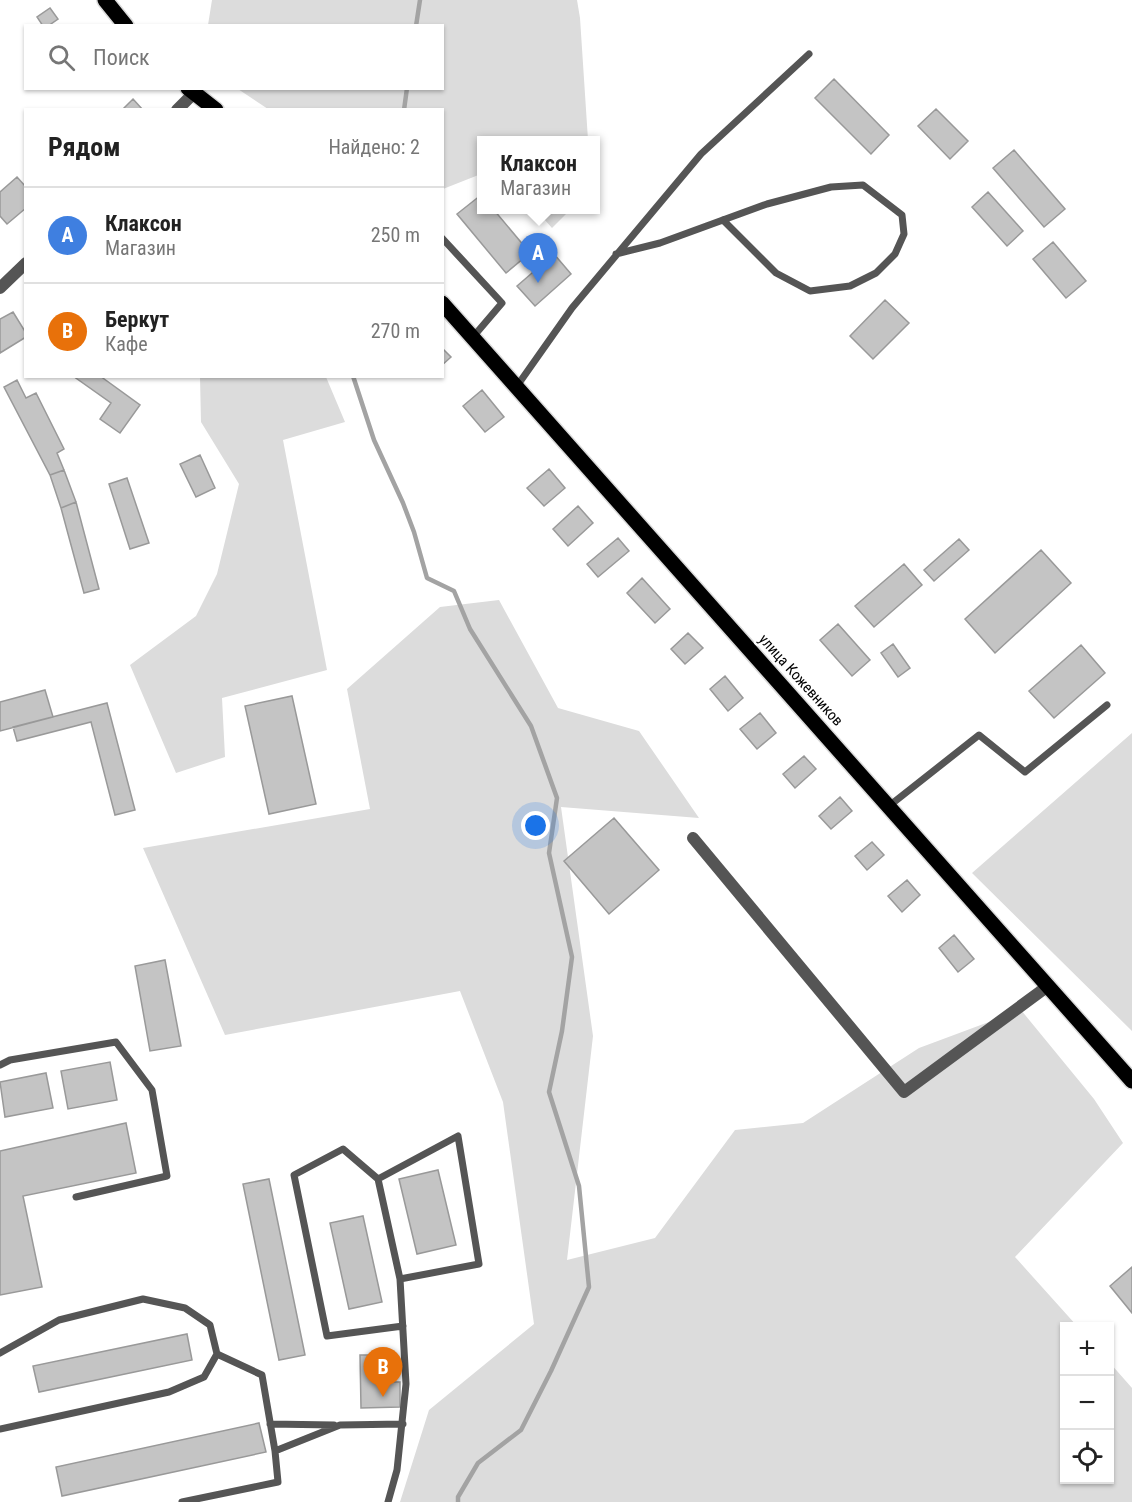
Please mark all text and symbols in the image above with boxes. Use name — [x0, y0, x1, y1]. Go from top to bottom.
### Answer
search box — [24, 24, 444, 90]
icon: search — [45, 41, 78, 74]
text: Поиск — [93, 45, 150, 70]
text: Рядом — [48, 132, 120, 162]
text: Найдено: 2 — [328, 135, 420, 159]
popup — [477, 136, 600, 214]
text: Клаксон — [500, 151, 577, 176]
text: Магазин — [500, 176, 571, 200]
text: Клаксон — [105, 211, 182, 236]
text: A — [62, 223, 73, 247]
text: 250 m — [371, 223, 420, 247]
pin: A — [518, 234, 558, 283]
text: Магазин — [105, 236, 176, 260]
text: Беркут — [105, 307, 169, 332]
text: B — [62, 319, 73, 343]
text: 270 m — [371, 319, 420, 343]
text: Кафе — [105, 332, 148, 356]
street label: улица Кожевников — [755, 630, 847, 730]
your location — [521, 811, 550, 840]
map controls — [1060, 1322, 1114, 1484]
button: + — [1060, 1322, 1114, 1376]
pin: B — [364, 1348, 403, 1397]
button: − — [1060, 1376, 1114, 1430]
button: locate — [1060, 1430, 1114, 1484]

